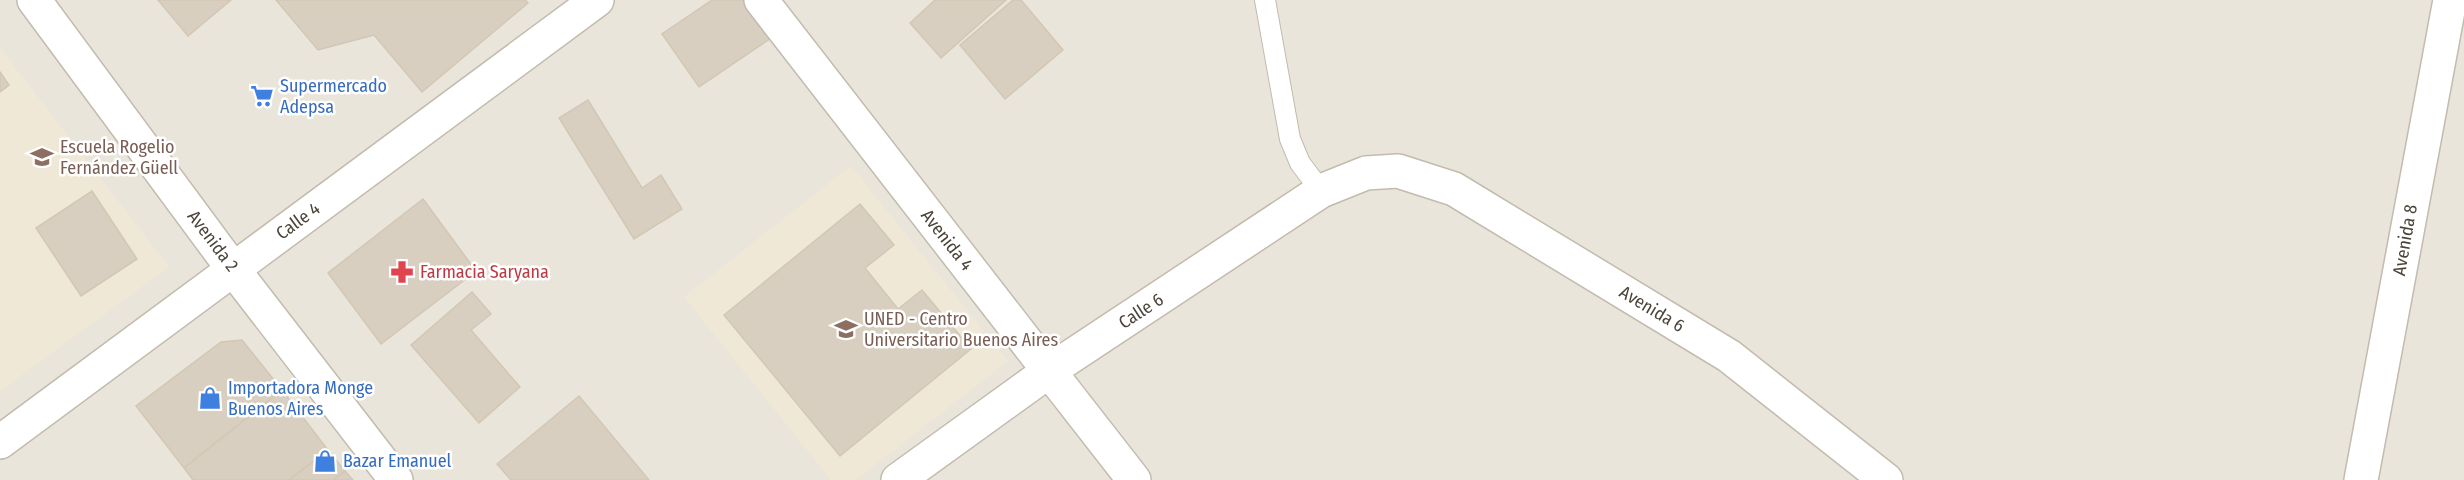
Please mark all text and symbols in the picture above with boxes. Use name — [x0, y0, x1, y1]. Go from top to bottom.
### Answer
place label: Supermercado Adepsa — [280, 75, 387, 118]
supermarket icon: Supermercado Adepsa — [249, 83, 275, 109]
place label: Escuela Rogelio Fernández Güell — [60, 136, 178, 179]
school or university icon: Escuela Rogelio Fernández Güell — [29, 144, 55, 170]
street label: Calle 4 — [272, 198, 324, 244]
street label: Avenida 8 — [2388, 203, 2422, 277]
street label: Avenida 4 — [916, 205, 978, 275]
street label: Avenida 2 — [183, 206, 243, 276]
pharmacy icon: Farmacia Saryana — [389, 259, 415, 285]
place label: Farmacia Saryana — [420, 261, 549, 283]
street label: Avenida 6 — [1615, 281, 1689, 337]
street label: Calle 6 — [1114, 288, 1168, 334]
place label: UNED - Centro Universitario Buenos Aires — [864, 308, 1058, 351]
school or university icon: UNED - Centro Universitario Buenos Aires — [833, 316, 859, 342]
place label: Importadora Monge Buenos Aires — [228, 377, 373, 420]
shop icon: Importadora Monge Buenos Aires — [197, 385, 223, 411]
shop icon: Bazar Emanuel — [312, 448, 338, 474]
place label: Bazar Emanuel — [343, 450, 452, 472]

